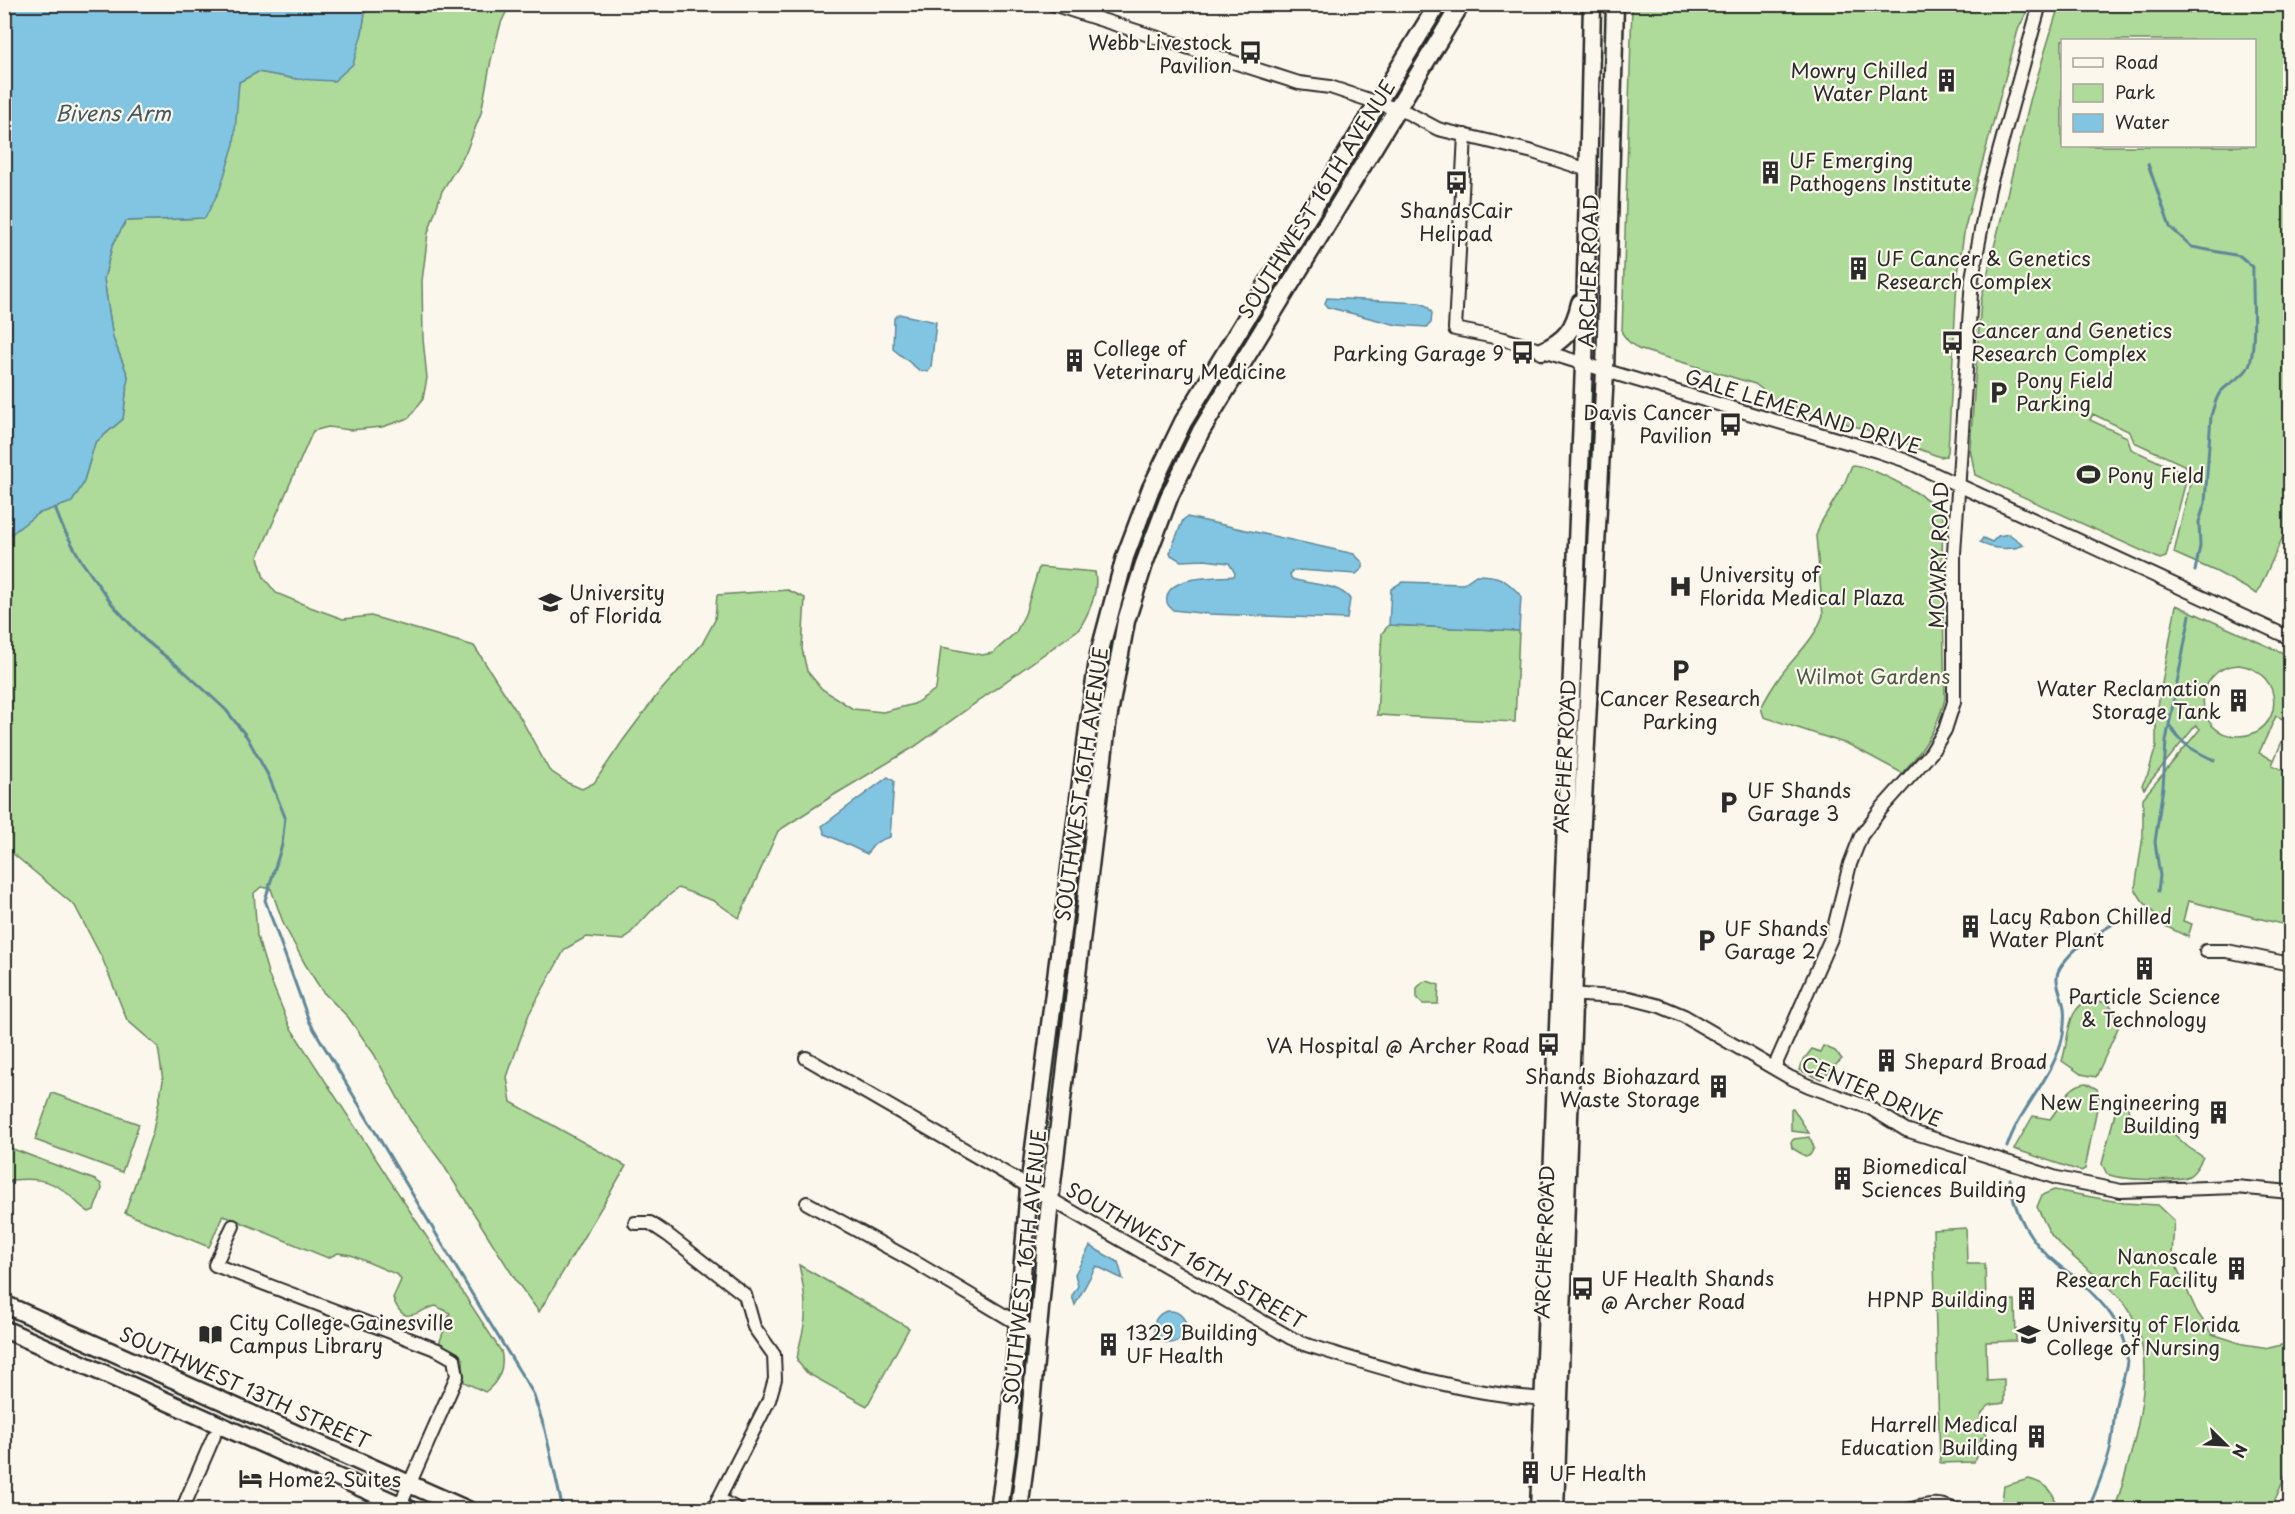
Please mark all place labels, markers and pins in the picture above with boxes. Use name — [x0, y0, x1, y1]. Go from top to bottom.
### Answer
place label: Webb Livestock Pavilion — [1088, 27, 1232, 80]
bus stop icon: Webb Livestock Pavilion — [1237, 40, 1263, 66]
place label: Mowry Chilled Water Plant — [1790, 55, 1928, 108]
building icon: Mowry Chilled Water Plant — [1933, 68, 1959, 94]
place label: UF Emerging Pathogens Institute — [1789, 145, 1972, 198]
building icon: UF Emerging Pathogens Institute — [1758, 159, 1784, 185]
bus stop icon: ShandsCair Helipad — [1443, 170, 1469, 196]
place label: ShandsCair Helipad — [1400, 195, 1513, 248]
place label: UF Cancer & Genetics Research Complex — [1876, 243, 2091, 296]
building icon: UF Cancer & Genetics Research Complex — [1845, 256, 1871, 282]
place label: Cancer and Genetics Research Complex — [1971, 315, 2172, 368]
bus stop icon: Cancer and Genetics Research Complex — [1940, 329, 1966, 355]
place label: College of Veterinary Medicine — [1093, 333, 1286, 386]
place label: Parking Garage 9 — [1333, 338, 1504, 368]
bus stop icon: Parking Garage 9 — [1509, 340, 1535, 366]
building icon: College of Veterinary Medicine — [1062, 347, 1088, 373]
place label: Pony Field Parking — [2016, 365, 2113, 418]
parking icon: Pony Field Parking — [1985, 379, 2011, 405]
place label: Davis Cancer Pavilion — [1583, 397, 1713, 450]
bus stop icon: Davis Cancer Pavilion — [1717, 411, 1743, 437]
place label: Pony Field — [2107, 460, 2204, 490]
sports icon: Pony Field — [2076, 462, 2102, 488]
place label: University of Florida Medical Plaza — [1699, 559, 1905, 612]
hospital icon: University of Florida Medical Plaza — [1668, 573, 1694, 599]
place label: University of Florida — [569, 577, 665, 630]
school or university icon: University of Florida — [538, 590, 564, 616]
parking icon: Cancer Research Parking — [1667, 658, 1693, 684]
place label: Water Reclamation Storage Tank — [2036, 673, 2221, 726]
place label: Cancer Research Parking — [1600, 683, 1760, 736]
building icon: Water Reclamation Storage Tank — [2226, 687, 2252, 713]
place label: UF Shands Garage 3 — [1747, 775, 1851, 828]
parking icon: UF Shands Garage 3 — [1716, 789, 1742, 815]
place label: Lacy Rabon Chilled Water Plant — [1989, 901, 2172, 954]
place label: UF Shands Garage 2 — [1724, 913, 1828, 966]
building icon: Lacy Rabon Chilled Water Plant — [1958, 914, 1984, 940]
parking icon: UF Shands Garage 2 — [1693, 927, 1719, 953]
building icon: Particle Science & Technology — [2131, 956, 2157, 982]
place label: Particle Science & Technology — [2068, 981, 2220, 1034]
place label: VA Hospital @ Archer Road — [1266, 1030, 1530, 1060]
bus stop icon: VA Hospital @ Archer Road — [1535, 1032, 1561, 1058]
place label: Shepard Broad — [1904, 1046, 2047, 1076]
building icon: Shepard Broad — [1873, 1048, 1899, 1074]
place label: Shands Biohazard Waste Storage — [1525, 1061, 1700, 1114]
building icon: Shands Biohazard Waste Storage — [1705, 1074, 1731, 1100]
place label: New Engineering Building — [2040, 1087, 2200, 1140]
building icon: New Engineering Building — [2205, 1100, 2231, 1126]
place label: Biomedical Sciences Building — [1861, 1151, 2026, 1204]
building icon: Biomedical Sciences Building — [1830, 1165, 1856, 1191]
place label: Nanoscale Research Facility — [2055, 1241, 2218, 1294]
building icon: Nanoscale Research Facility — [2223, 1255, 2249, 1281]
place label: UF Health Shands @ Archer Road — [1601, 1263, 1774, 1316]
bus stop icon: UF Health Shands @ Archer Road — [1570, 1276, 1596, 1302]
place label: HPNP Building — [1867, 1284, 2008, 1314]
building icon: HPNP Building — [2013, 1286, 2039, 1312]
place label: City College Gainesville Campus Library — [229, 1307, 454, 1360]
place label: University of Florida College of Nursing — [2046, 1309, 2240, 1362]
place label: 1329 Building UF Health — [1126, 1317, 1258, 1370]
library icon: City College Gainesville Campus Library — [198, 1321, 224, 1347]
school or university icon: University of Florida College of Nursing — [2015, 1322, 2041, 1348]
building icon: 1329 Building UF Health — [1095, 1331, 1121, 1357]
place label: Harrell Medical Education Building — [1840, 1409, 2018, 1462]
building icon: Harrell Medical Education Building — [2023, 1423, 2049, 1449]
place label: UF Health — [1549, 1458, 1647, 1488]
building icon: UF Health — [1518, 1460, 1544, 1486]
place label: Home2 Suites — [268, 1464, 401, 1494]
hotel icon: Home2 Suites — [237, 1466, 263, 1492]

